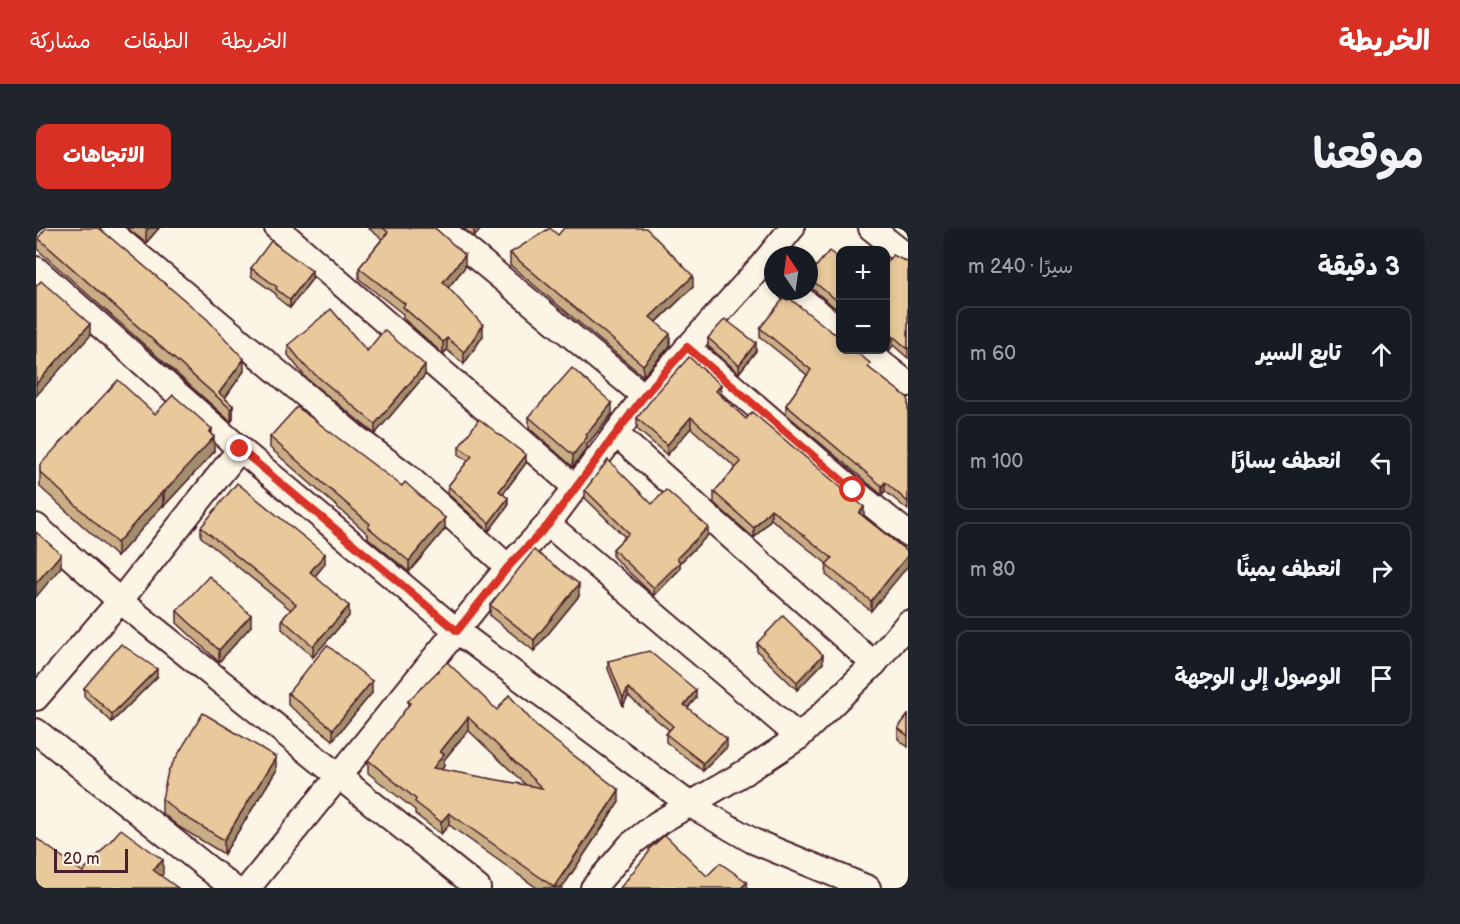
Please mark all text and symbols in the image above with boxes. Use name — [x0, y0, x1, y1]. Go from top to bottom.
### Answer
text: الخريطة — [1339, 25, 1430, 58]
text: مشاركة — [30, 29, 91, 54]
text: الطبقات — [124, 29, 189, 54]
text: الخريطة — [222, 29, 287, 54]
button: الاتجاهات — [36, 124, 171, 189]
text: موقعنا — [1313, 130, 1424, 181]
north arrow — [764, 246, 818, 300]
map controls — [836, 246, 890, 354]
button: + — [836, 246, 890, 300]
text: 3 دقيقة — [1318, 252, 1400, 283]
text: سيرًا · 240 m — [968, 255, 1073, 279]
button: − — [836, 300, 890, 354]
icon: ahead — [1365, 338, 1398, 371]
text: تابع السير — [1257, 340, 1341, 367]
text: 60 m — [970, 342, 1016, 366]
route end — [226, 435, 252, 461]
icon: left — [1365, 446, 1398, 479]
text: انعطف يسارًا — [1231, 448, 1341, 475]
text: 100 m — [970, 450, 1023, 474]
route start — [839, 476, 865, 502]
icon: right — [1365, 554, 1398, 587]
text: انعطف يمينًا — [1237, 556, 1341, 583]
text: 80 m — [970, 558, 1015, 582]
icon: arrive — [1365, 662, 1398, 695]
text: الوصول إلى الوجهة — [1174, 664, 1341, 691]
scale bar — [54, 846, 128, 874]
text: 20 m — [63, 850, 99, 869]

